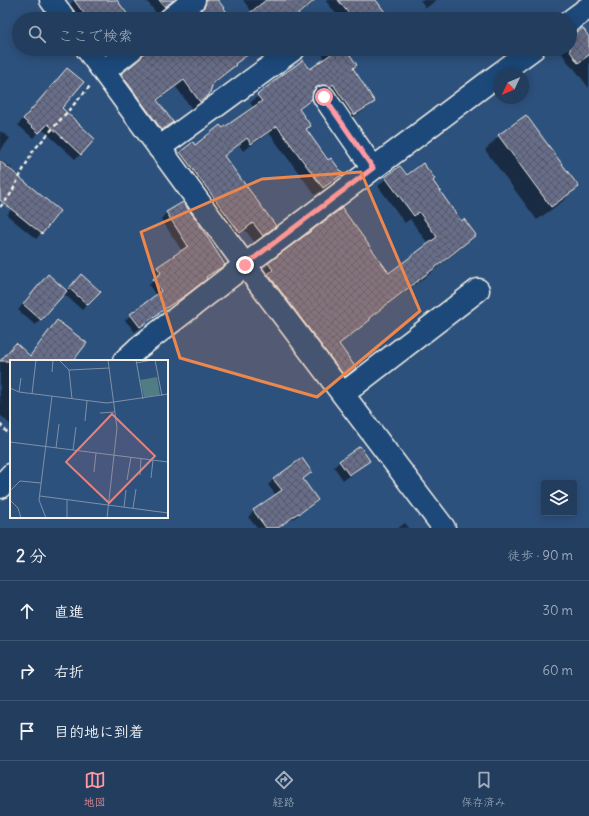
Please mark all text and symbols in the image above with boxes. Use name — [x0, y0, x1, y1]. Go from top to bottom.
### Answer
search box — [12, 12, 577, 56]
icon: search — [26, 23, 48, 45]
text: ここで検索 — [58, 26, 133, 45]
north arrow — [493, 68, 529, 104]
route start — [315, 88, 333, 106]
route end — [236, 256, 254, 274]
inset map — [10, 360, 168, 518]
map controls — [541, 480, 577, 516]
button: layers — [541, 480, 577, 516]
text: 2 分 — [16, 545, 46, 567]
text: 徒歩 · 90 m — [507, 547, 573, 564]
icon: ahead — [16, 600, 38, 622]
text: 直進 — [54, 602, 84, 621]
text: 30 m — [543, 602, 573, 619]
icon: right — [16, 660, 38, 682]
text: 右折 — [54, 662, 84, 681]
text: 60 m — [542, 662, 573, 679]
icon: arrive — [16, 720, 38, 742]
text: 目的地に到着 — [54, 722, 144, 741]
tab: 地図 — [84, 769, 106, 809]
tab: 経路 — [273, 769, 295, 809]
tab: 保存済み — [462, 769, 506, 809]

